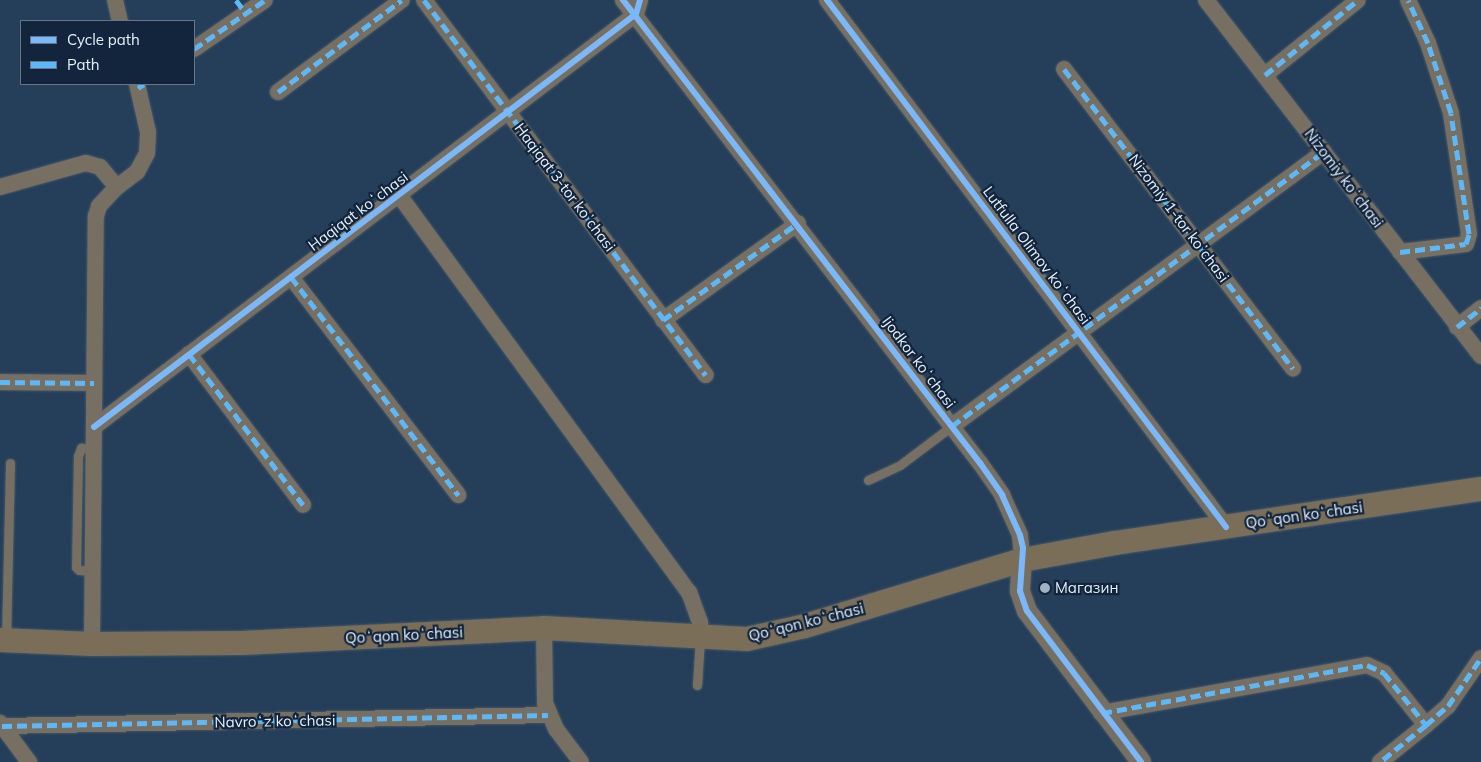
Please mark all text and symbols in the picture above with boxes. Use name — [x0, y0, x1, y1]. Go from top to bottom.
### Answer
legend — [20, 20, 195, 85]
text: Cycle path — [67, 30, 140, 49]
text: Path — [67, 55, 99, 74]
street label: Haqiqat 3-tor koʼchasi — [511, 119, 619, 255]
street label: Nizomiy koʻchasi — [1301, 125, 1387, 231]
street label: Nizomiy 1-tor koʼchasi — [1125, 151, 1233, 285]
street label: Haqiqat koʻchasi — [305, 168, 411, 254]
street label: Lutfulla Olimov koʻchasi — [979, 183, 1095, 327]
street label: Ijodkor koʻchasi — [879, 313, 959, 411]
street label: Qoʻqon koʻchasi — [1244, 498, 1364, 532]
place label: Магазин — [1055, 579, 1118, 597]
marker: Магазин — [1039, 582, 1051, 594]
street label: Qoʻqon koʻchasi — [747, 599, 865, 645]
street label: Qoʻqon koʻchasi — [345, 623, 463, 647]
street label: Navroʻz koʻchasi — [214, 711, 336, 731]

